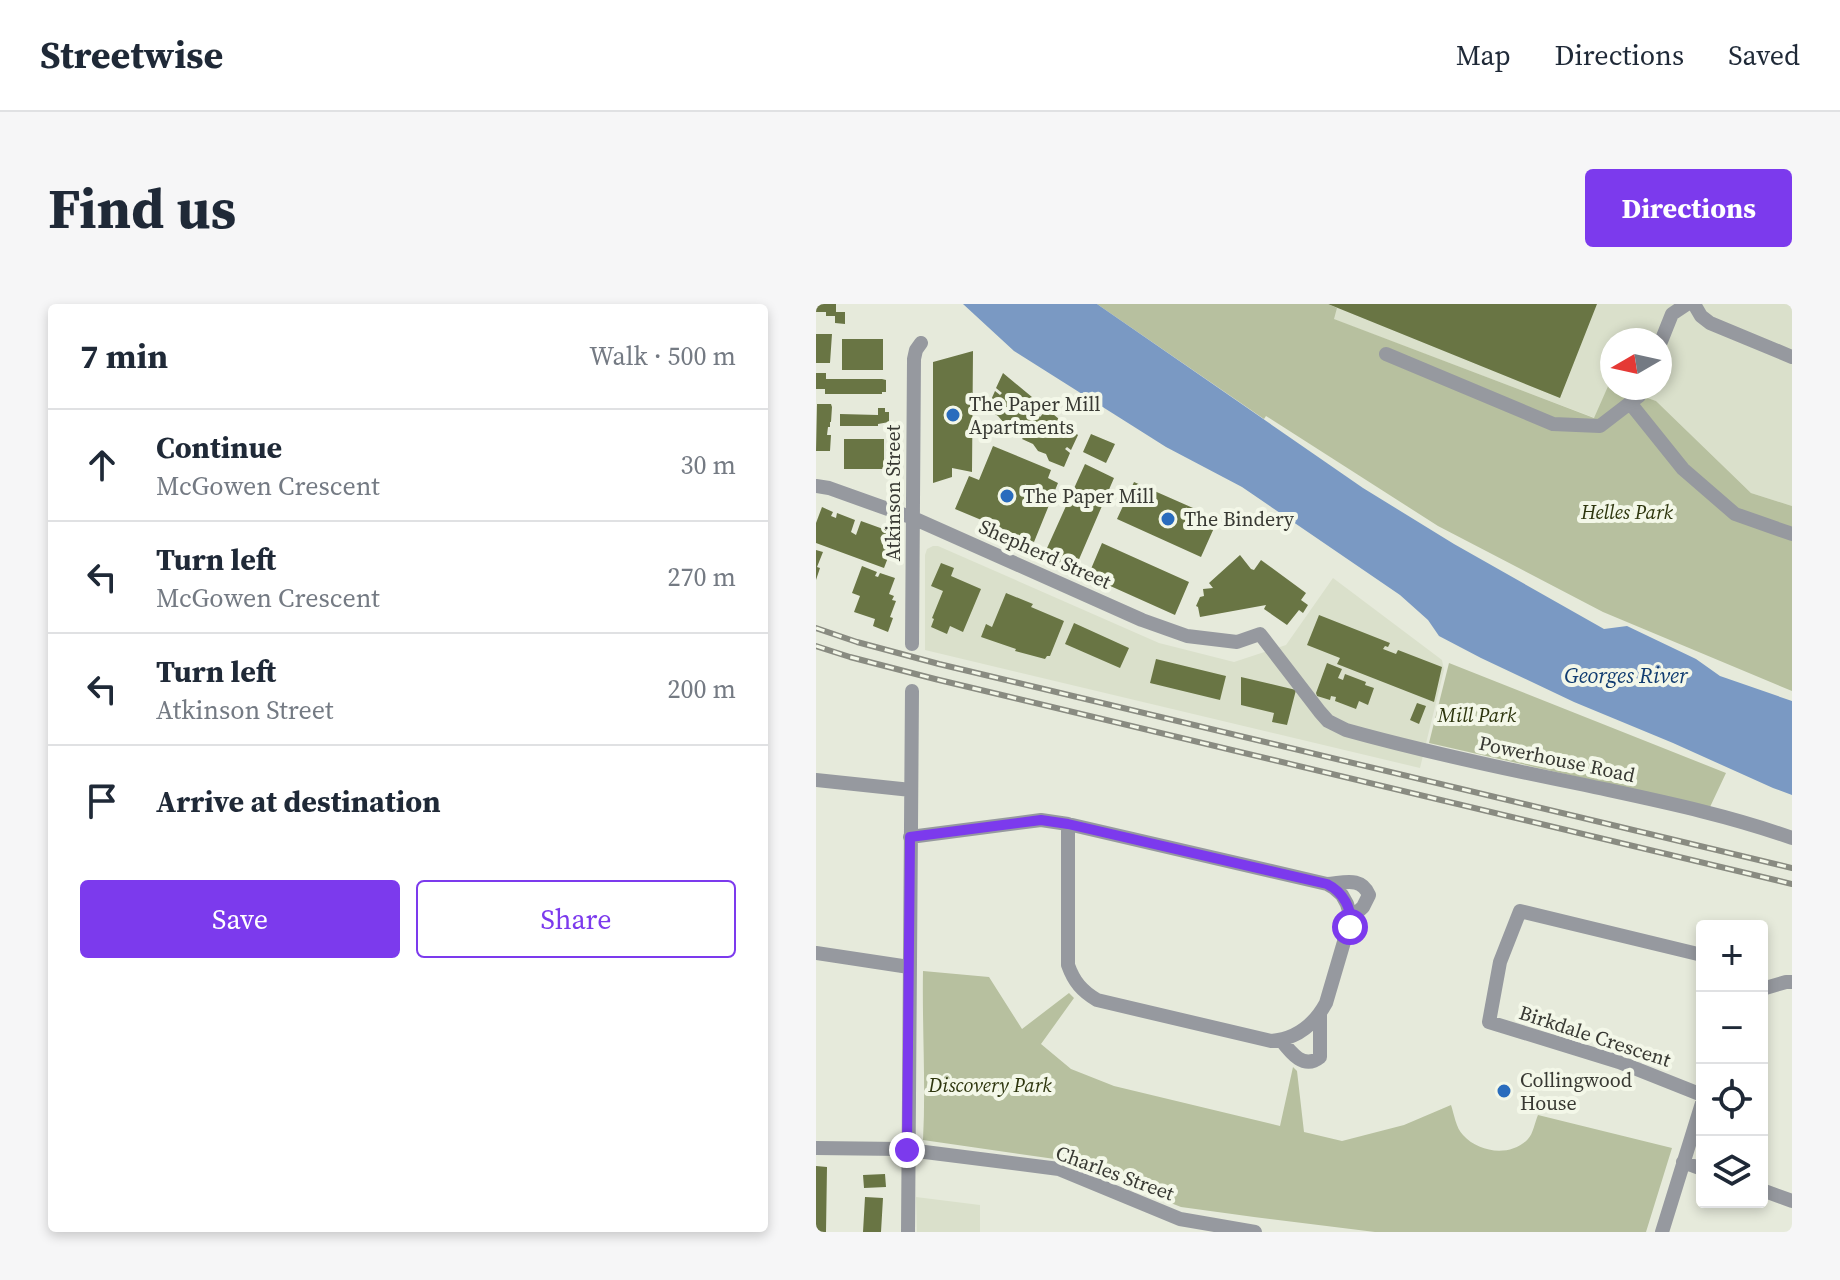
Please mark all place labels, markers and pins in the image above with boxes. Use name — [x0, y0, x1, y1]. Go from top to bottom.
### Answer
place label: The Paper Mill Apartments — [969, 390, 1100, 441]
marker: The Paper Mill Apartments — [944, 406, 962, 424]
place label: The Paper Mill — [1023, 482, 1154, 510]
marker: The Paper Mill — [998, 487, 1016, 505]
place label: The Bindery — [1184, 505, 1295, 533]
marker: The Bindery — [1159, 510, 1177, 528]
place label: Collingwood House — [1520, 1066, 1633, 1117]
marker: Collingwood House — [1495, 1082, 1513, 1100]

